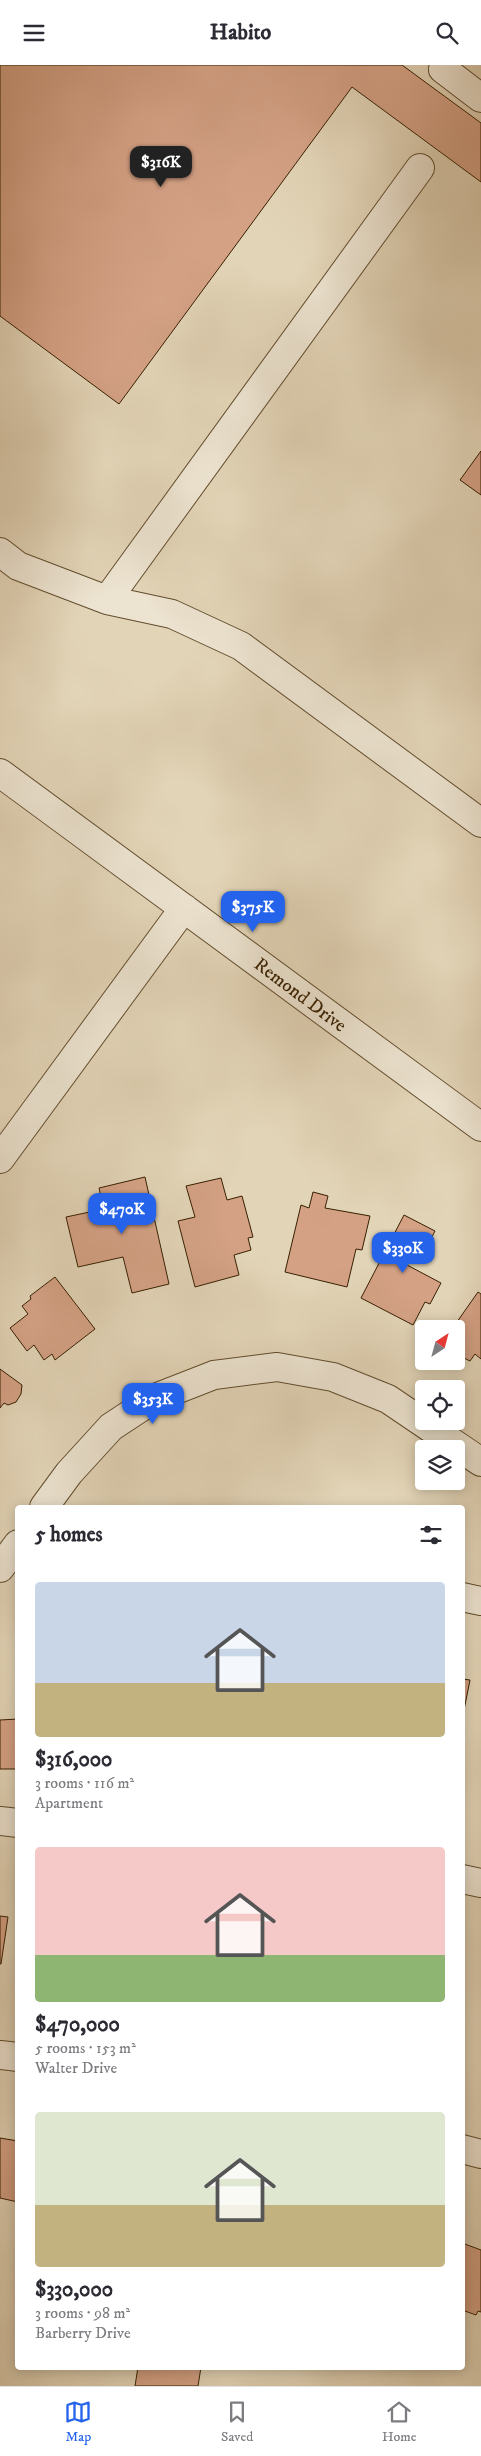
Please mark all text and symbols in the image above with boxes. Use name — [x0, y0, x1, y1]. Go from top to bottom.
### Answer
icon: menu — [20, 19, 48, 47]
text: Habito — [210, 19, 271, 46]
icon: search — [433, 19, 461, 47]
pin: $316K — [126, 145, 196, 188]
text: $316K — [141, 152, 181, 172]
pin: $375K — [218, 891, 288, 933]
text: $375K — [232, 897, 274, 917]
street label: Remond Drive — [249, 953, 351, 1037]
pin: $470K — [87, 1193, 157, 1235]
text: $470K — [99, 1199, 145, 1219]
pin: $330K — [368, 1231, 438, 1274]
text: $330K — [383, 1238, 423, 1258]
north arrow — [415, 1320, 465, 1370]
map controls — [415, 1320, 465, 1490]
button: locate — [415, 1380, 465, 1430]
pin: $353K — [118, 1383, 188, 1425]
text: $353K — [133, 1389, 173, 1409]
button: layers — [415, 1440, 465, 1490]
icon: filters — [417, 1521, 445, 1549]
text: 5 homes — [35, 1522, 103, 1548]
icon: home — [195, 1615, 285, 1705]
text: $316,000 — [35, 1747, 112, 1773]
text: 3 rooms · 116 m² — [35, 1773, 134, 1793]
text: Apartment — [35, 1793, 103, 1813]
icon: home — [195, 1880, 285, 1970]
text: $470,000 — [35, 2012, 120, 2038]
text: 5 rooms · 153 m² — [35, 2038, 136, 2058]
text: Walter Drive — [35, 2058, 117, 2078]
icon: home — [195, 2145, 285, 2235]
text: $330,000 — [35, 2277, 113, 2303]
text: 3 rooms · 98 m² — [35, 2303, 130, 2323]
text: Barberry Drive — [35, 2323, 131, 2343]
tab: Map — [64, 2398, 92, 2446]
tab: Saved — [221, 2398, 253, 2446]
tab: Home — [382, 2398, 417, 2446]

